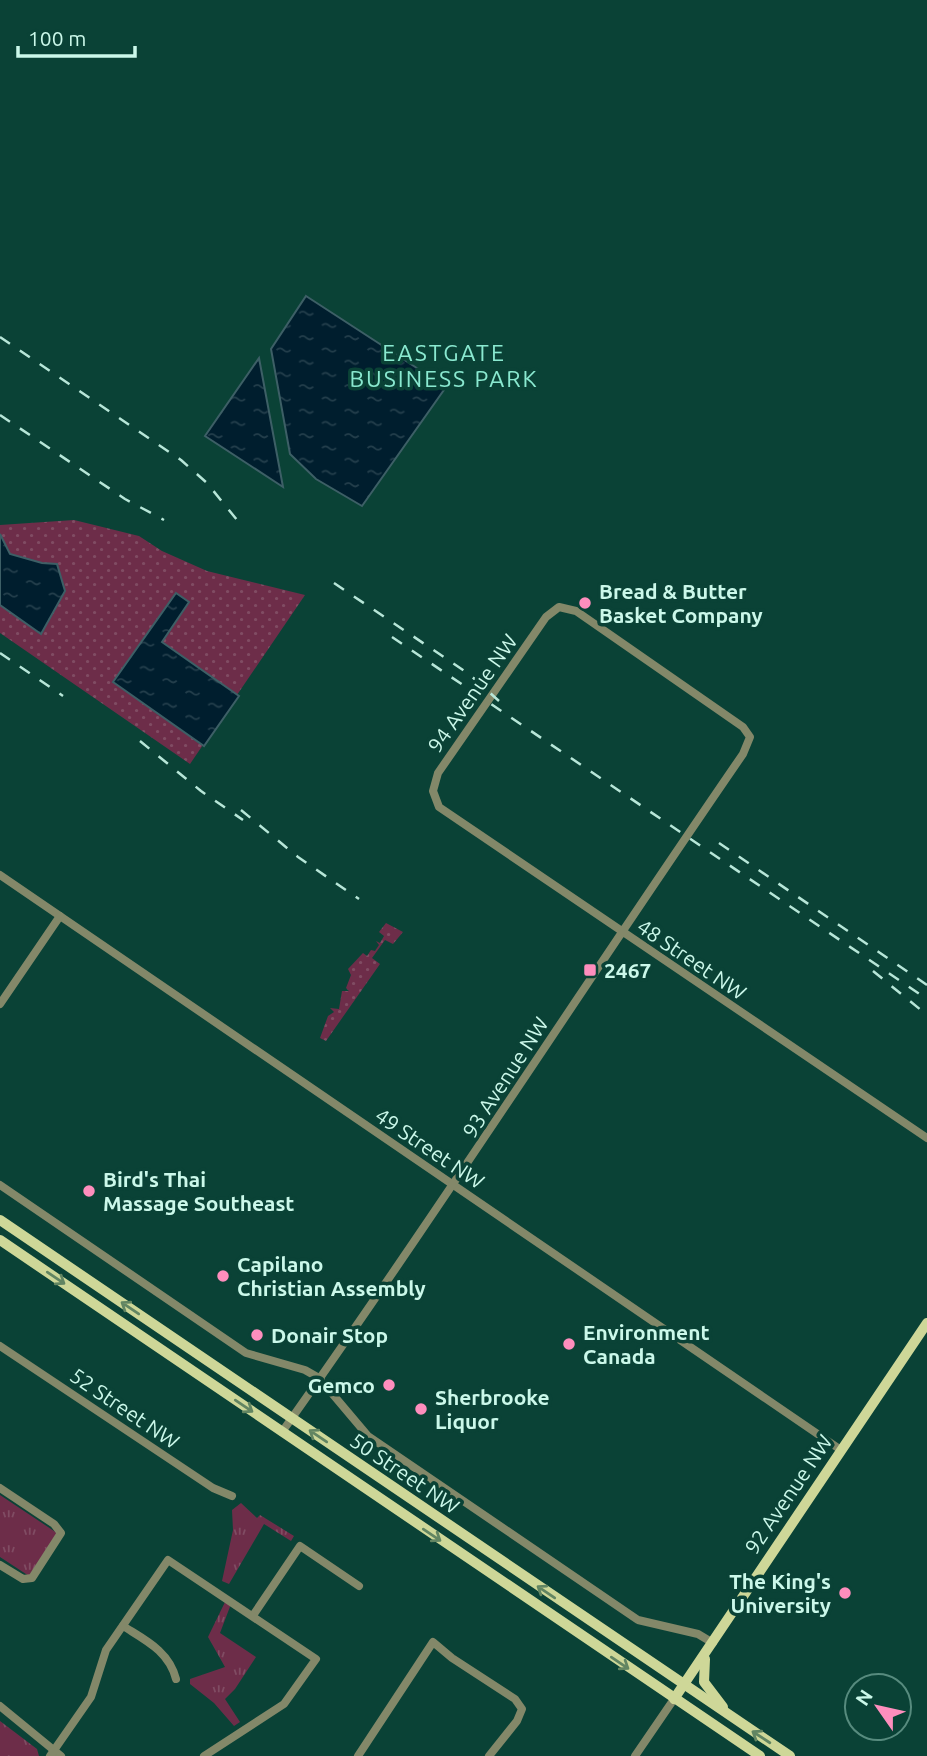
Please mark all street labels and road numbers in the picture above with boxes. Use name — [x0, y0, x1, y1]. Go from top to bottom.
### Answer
street label: 94 Avenue NW — [422, 629, 522, 757]
street label: 48 Street NW — [633, 914, 751, 1004]
street label: 93 Avenue NW — [457, 1012, 553, 1142]
street label: 49 Street NW — [371, 1103, 489, 1193]
street label: 52 Street NW — [66, 1363, 184, 1453]
street label: 50 Street NW — [346, 1428, 464, 1518]
street label: 92 Avenue NW — [739, 1430, 837, 1558]

